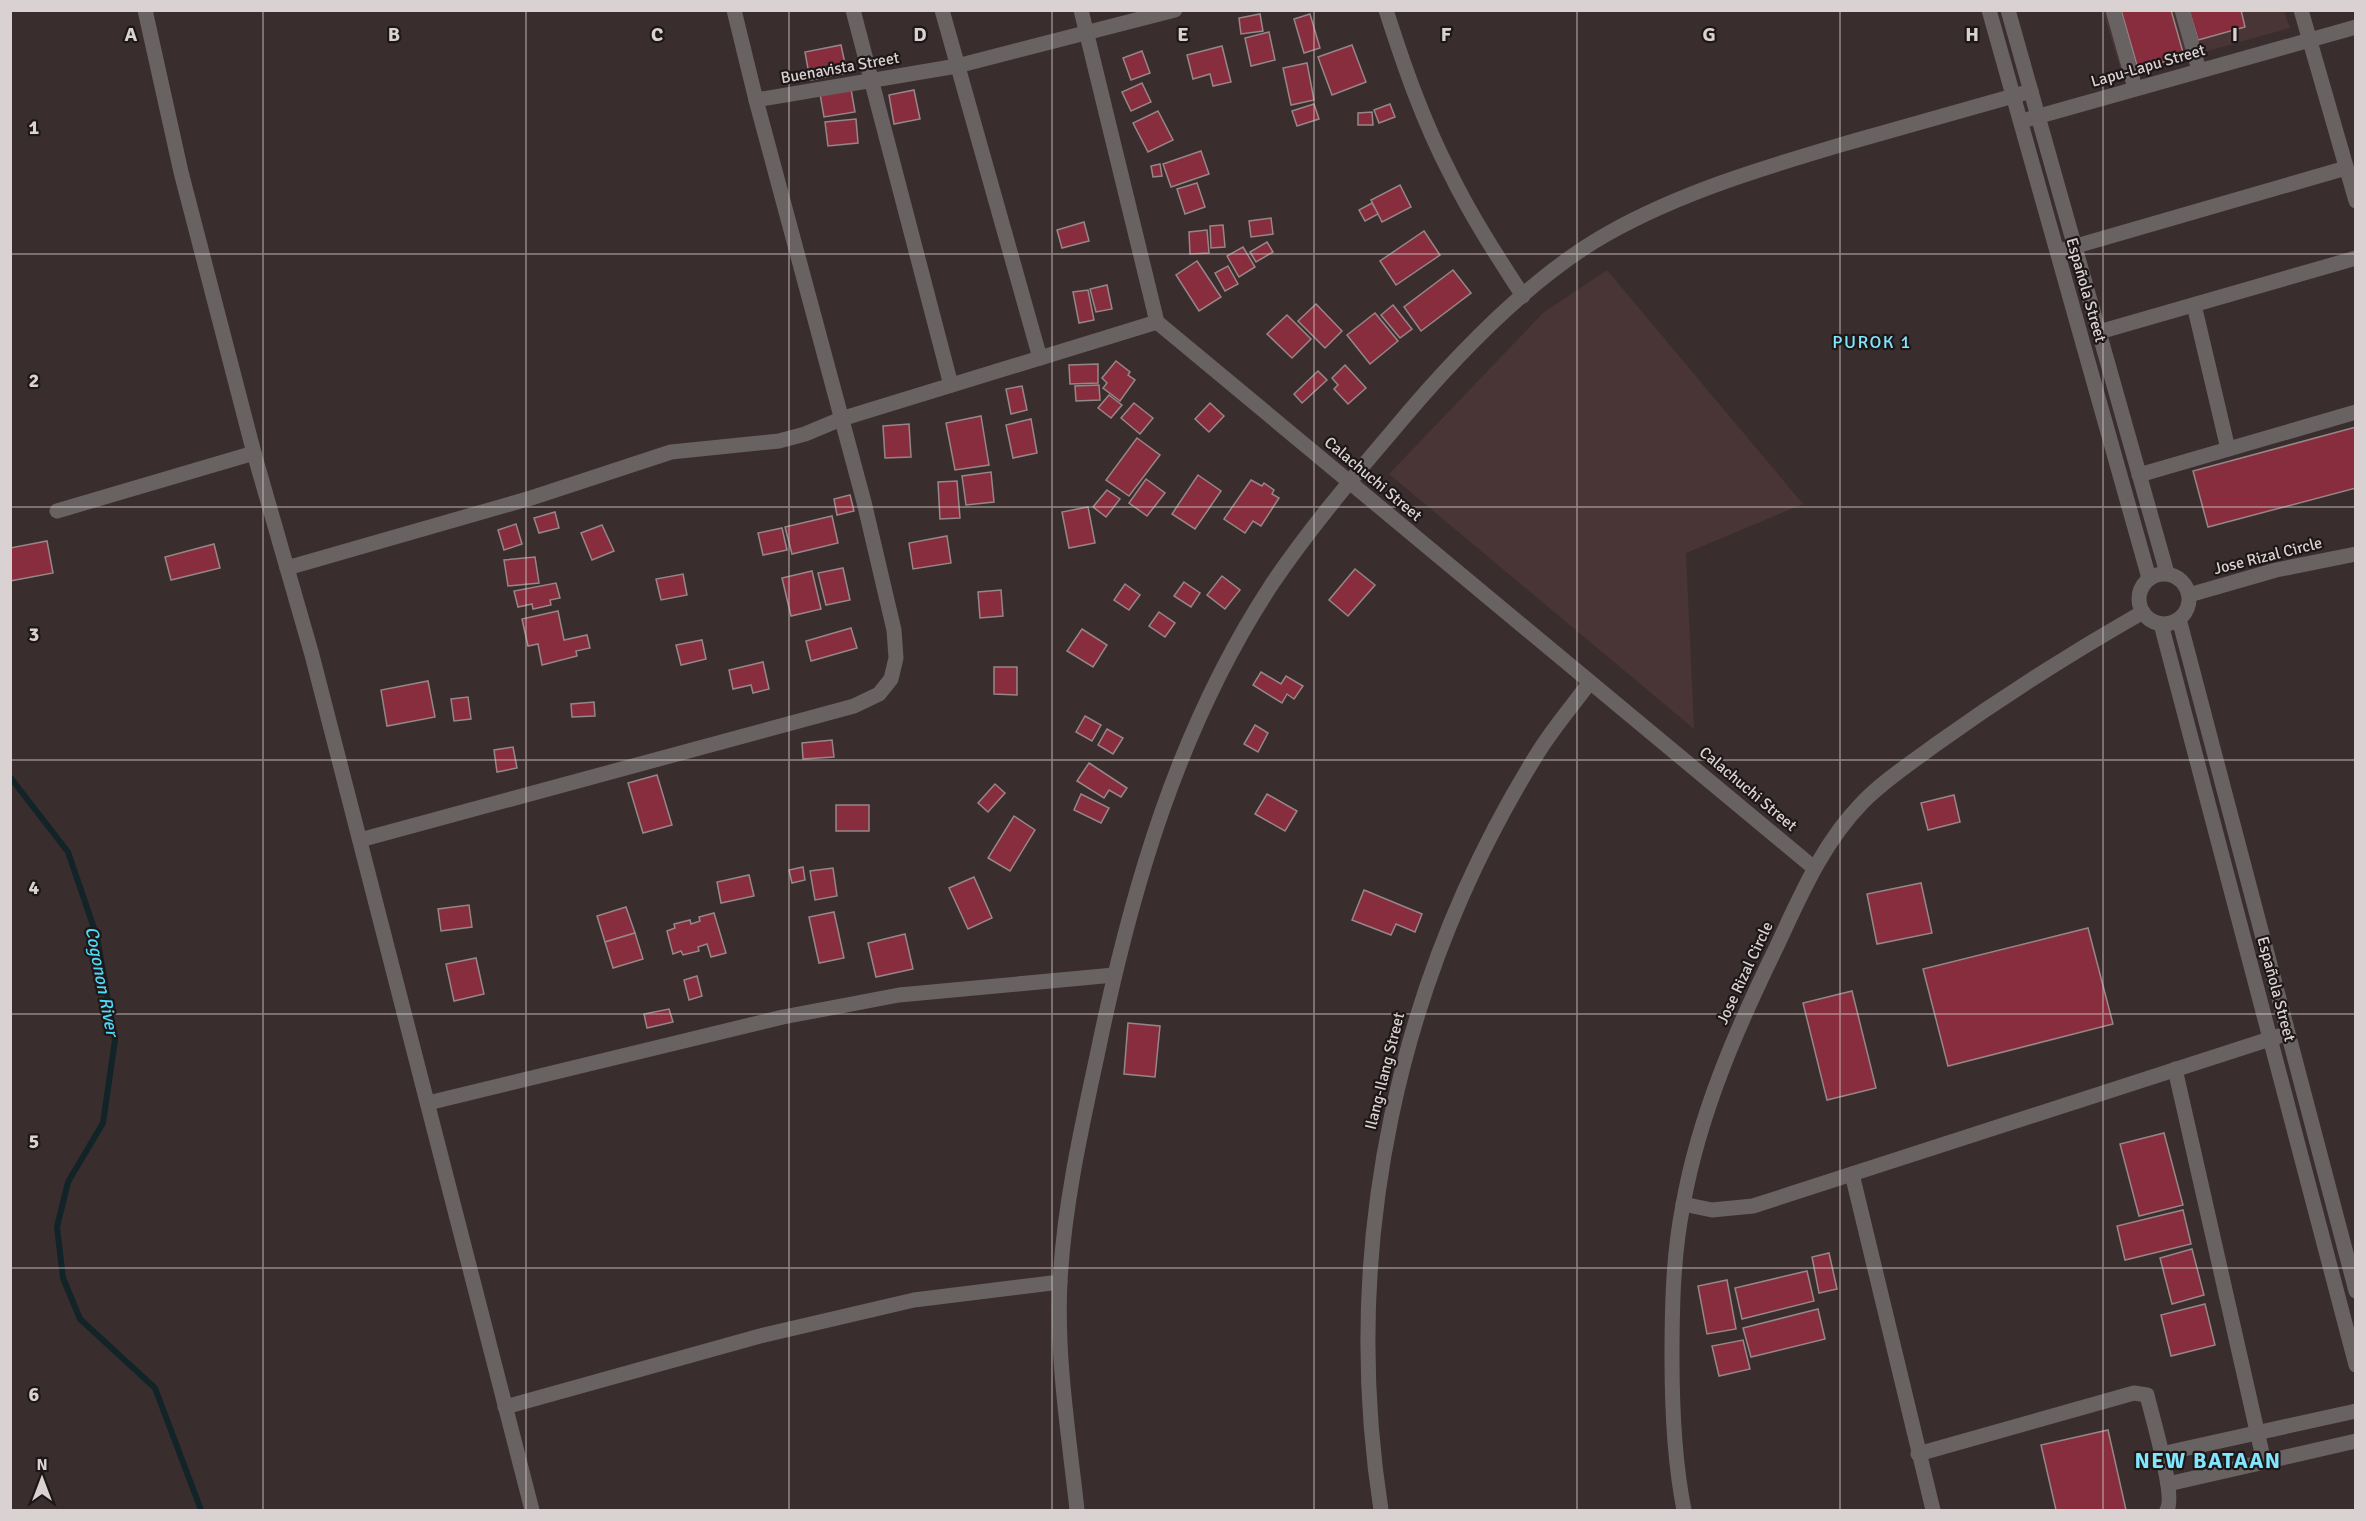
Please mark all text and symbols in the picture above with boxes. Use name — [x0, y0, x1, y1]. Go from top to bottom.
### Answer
text: A — [125, 22, 138, 47]
text: B — [388, 22, 400, 47]
text: C — [651, 22, 663, 47]
text: D — [913, 22, 927, 47]
text: E — [1177, 22, 1189, 47]
text: F — [1441, 22, 1452, 47]
text: G — [1702, 22, 1716, 47]
text: H — [1965, 22, 1979, 47]
text: I — [2232, 22, 2238, 47]
street label: Lapu-Lapu Street — [2089, 40, 2208, 92]
street label: Buenavista Street — [779, 48, 901, 88]
text: 1 — [29, 115, 40, 140]
street label: Española Street — [2062, 235, 2111, 345]
district label: PUROK 1 — [1832, 331, 1912, 353]
text: 2 — [29, 368, 39, 393]
street label: Calachuchi Street — [1320, 432, 1426, 526]
street label: Jose Rizal Circle — [2212, 533, 2324, 579]
text: 3 — [29, 622, 39, 647]
street label: Calachuchi Street — [1695, 742, 1801, 836]
text: 4 — [29, 875, 40, 900]
street label: Jose Rizal Circle — [1712, 918, 1778, 1028]
water label: Cogonon River — [81, 924, 124, 1040]
street label: Española Street — [2252, 934, 2300, 1044]
street label: Ilang-Ilang Street — [1361, 1010, 1409, 1132]
text: 5 — [29, 1129, 39, 1154]
text: 6 — [29, 1382, 40, 1407]
district label: NEW BATAAN — [2134, 1447, 2282, 1474]
north arrow — [12, 1449, 72, 1509]
text: N — [36, 1455, 48, 1475]

